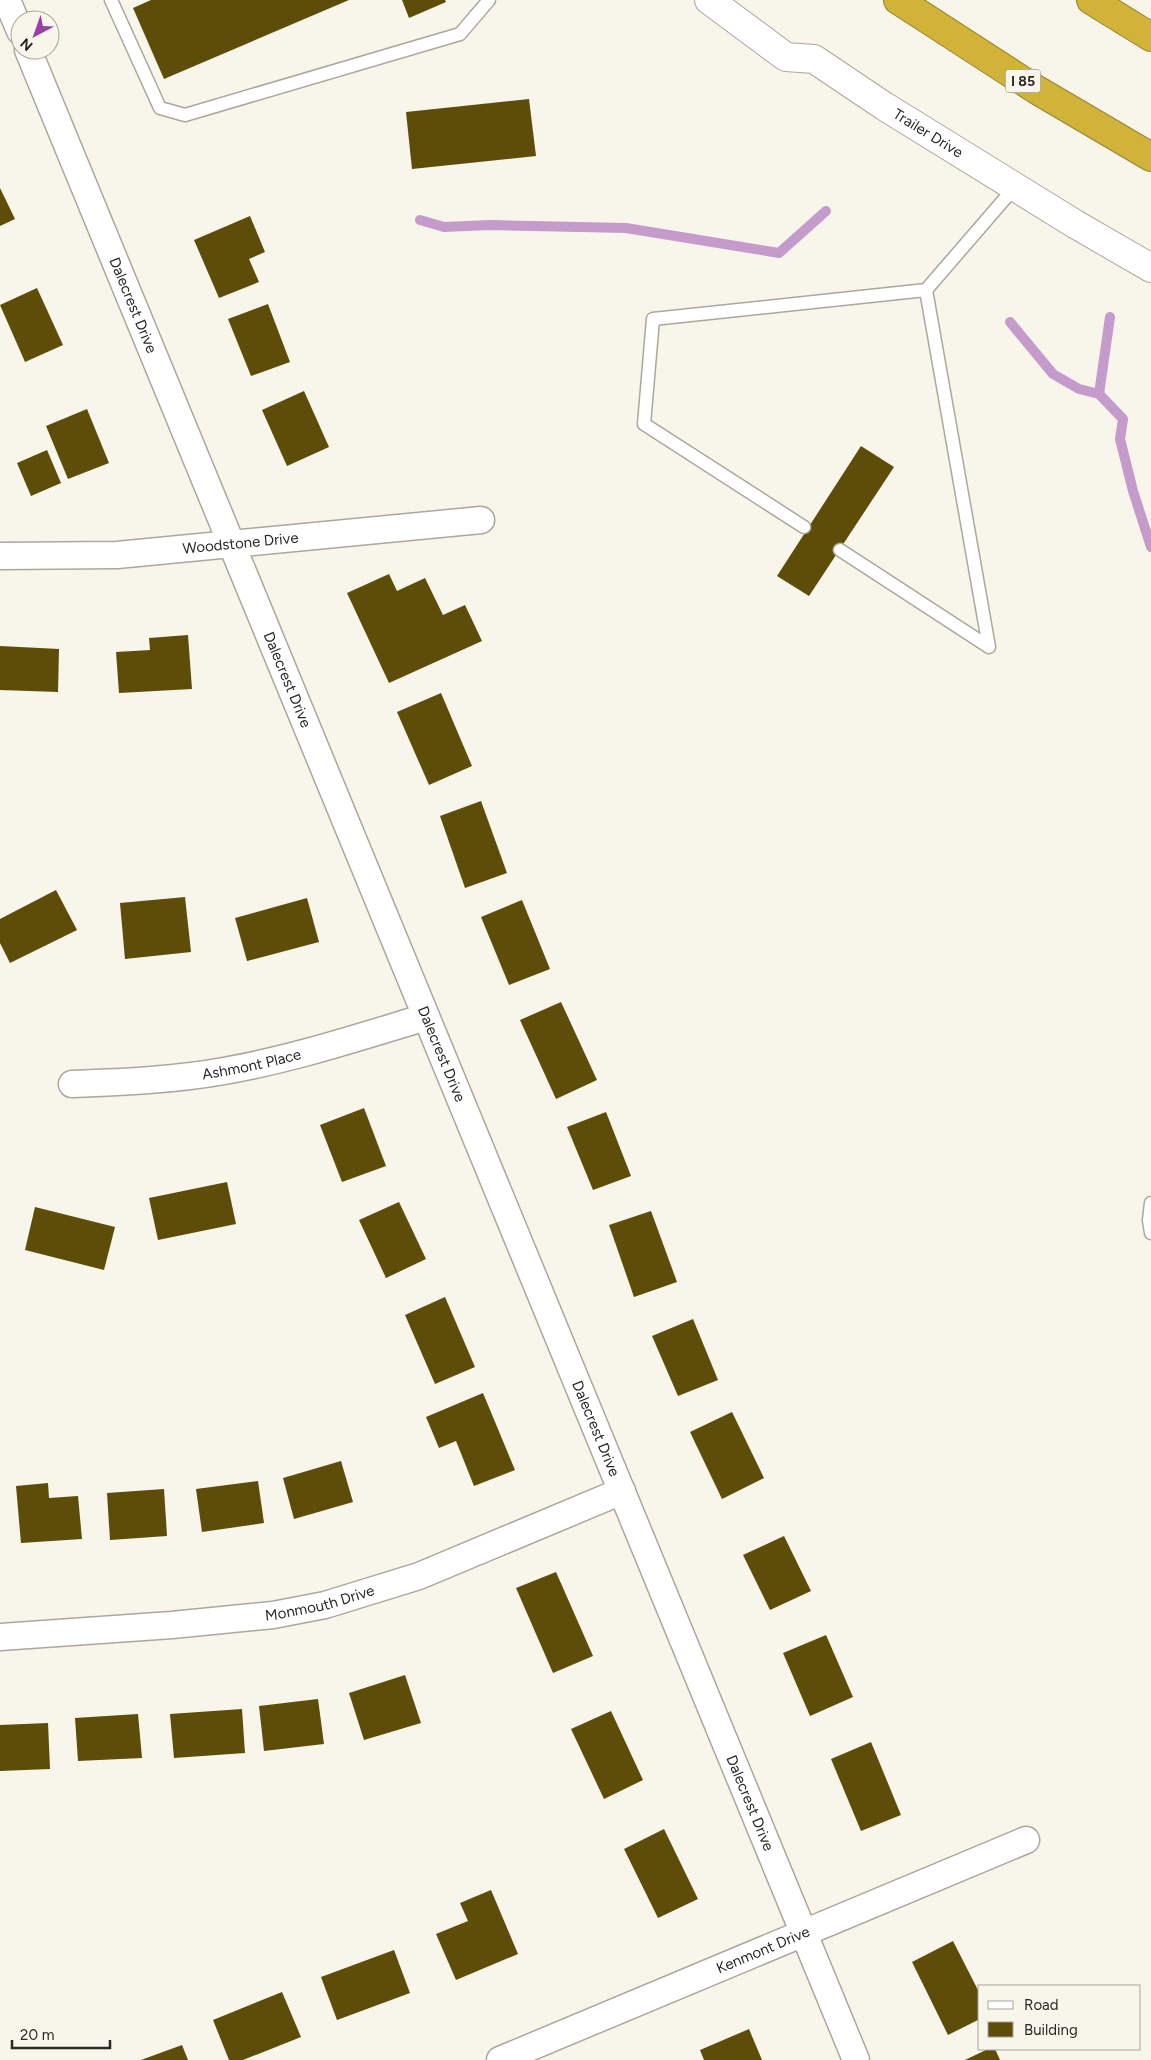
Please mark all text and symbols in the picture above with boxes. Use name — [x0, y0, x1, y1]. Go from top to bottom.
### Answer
north arrow — [10, 10, 60, 60]
text: N — [17, 34, 36, 54]
road number: I 85 — [1006, 70, 1040, 92]
street label: Trailer Drive — [890, 105, 966, 162]
street label: Dalecrest Drive — [105, 255, 161, 356]
street label: Woodstone Drive — [182, 529, 299, 558]
street label: Dalecrest Drive — [260, 629, 315, 730]
street label: Dalecrest Drive — [414, 1004, 469, 1105]
street label: Ashmont Place — [201, 1045, 303, 1083]
street label: Dalecrest Drive — [568, 1378, 624, 1479]
street label: Monmouth Drive — [264, 1581, 377, 1625]
street label: Dalecrest Drive — [722, 1752, 778, 1854]
street label: Kenmont Drive — [714, 1923, 812, 1978]
legend — [978, 1985, 1141, 2050]
text: Road — [1024, 1996, 1059, 2014]
scale bar — [12, 2018, 110, 2050]
text: Building — [1024, 2021, 1078, 2039]
text: 20 m — [20, 2026, 54, 2044]

